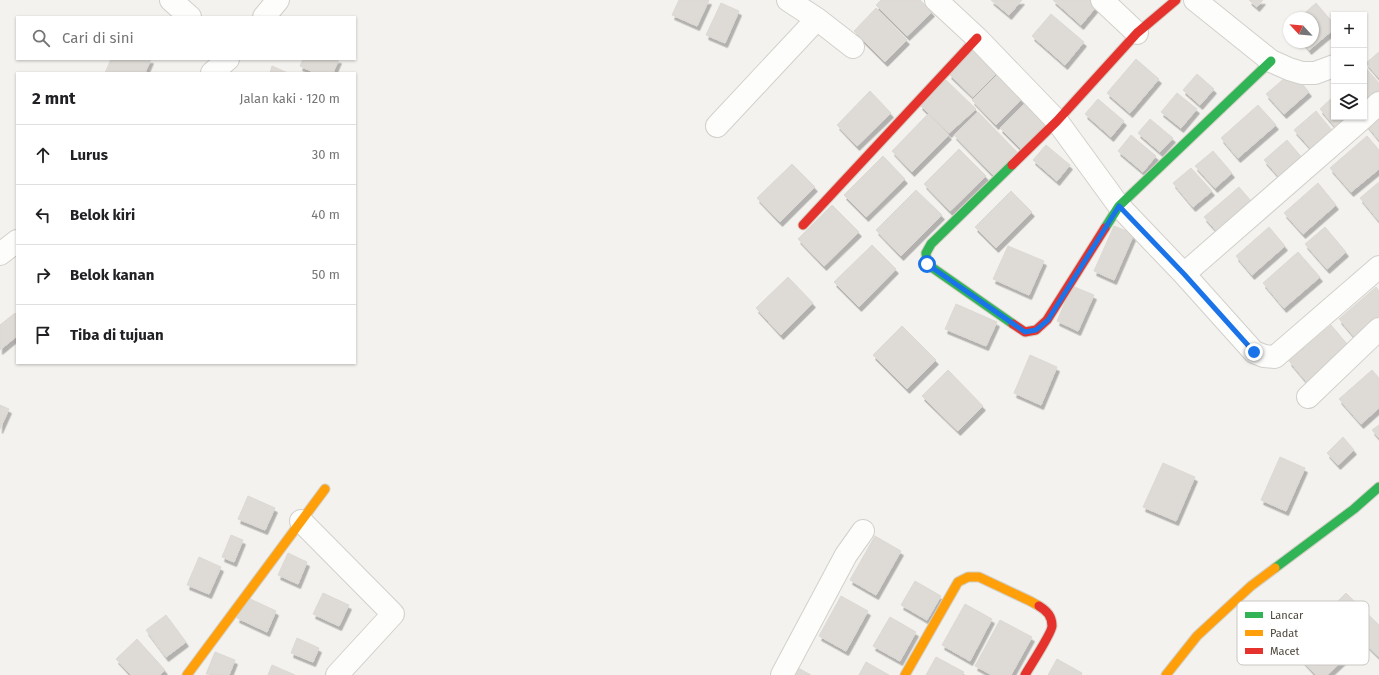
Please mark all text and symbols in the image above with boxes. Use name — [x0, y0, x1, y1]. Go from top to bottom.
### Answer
north arrow — [1283, 12, 1319, 48]
map controls — [1331, 12, 1367, 120]
button: + — [1331, 12, 1367, 48]
search box — [16, 16, 356, 60]
icon: search — [30, 27, 52, 49]
text: Cari di sini — [62, 29, 134, 47]
button: − — [1331, 48, 1367, 84]
button: layers — [1331, 84, 1367, 120]
text: 2 mnt — [32, 88, 76, 109]
text: Jalan kaki · 120 m — [239, 91, 340, 106]
icon: ahead — [32, 144, 54, 166]
text: Lurus — [70, 146, 108, 164]
text: 30 m — [312, 147, 340, 162]
icon: left — [32, 204, 54, 226]
text: Belok kiri — [70, 206, 135, 224]
text: 40 m — [311, 207, 340, 222]
route start — [918, 255, 936, 273]
icon: right — [32, 264, 54, 286]
text: Belok kanan — [70, 266, 154, 284]
text: 50 m — [312, 267, 340, 282]
icon: arrive — [32, 324, 54, 346]
text: Tiba di tujuan — [70, 326, 164, 344]
route end — [1245, 343, 1263, 361]
legend — [1237, 601, 1369, 665]
text: Lancar — [1270, 609, 1304, 622]
text: Padat — [1270, 627, 1298, 640]
text: Macet — [1270, 645, 1300, 658]

